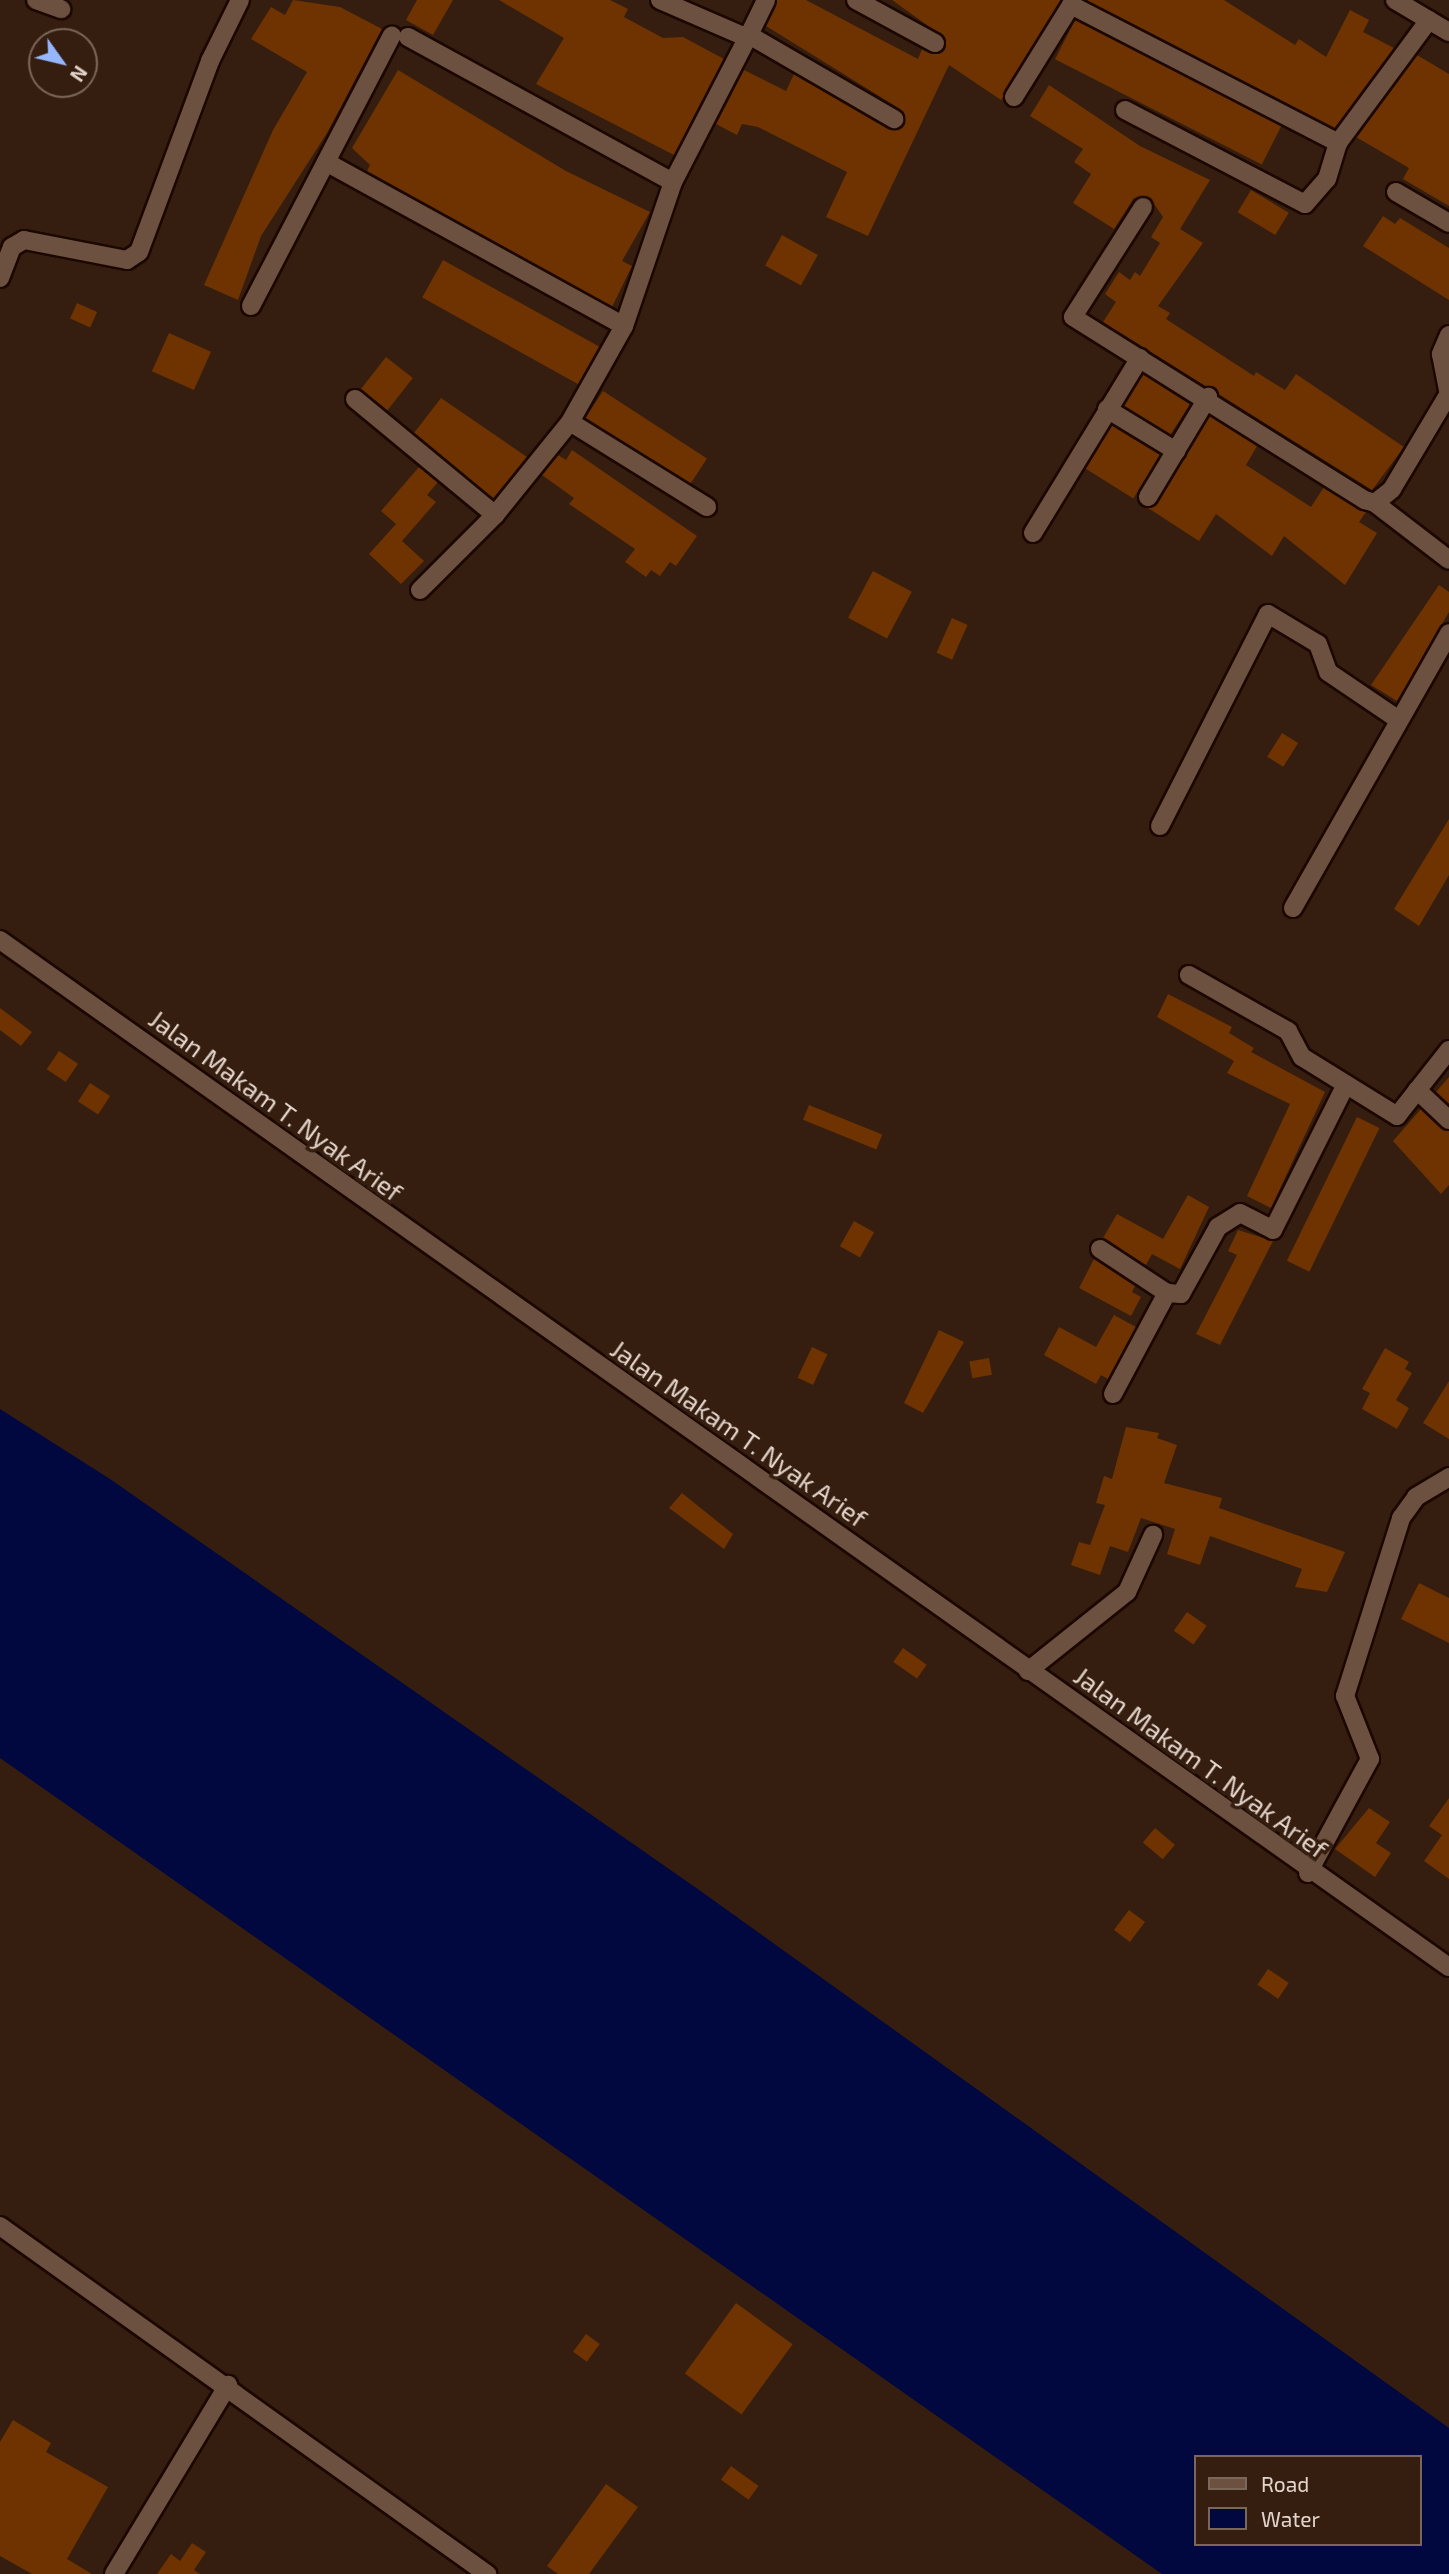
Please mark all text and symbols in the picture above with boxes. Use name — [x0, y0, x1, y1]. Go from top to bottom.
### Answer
north arrow — [28, 28, 98, 98]
text: N — [66, 62, 93, 86]
street label: Jalan Makam T. Nyak Arief — [143, 1002, 409, 1208]
street label: Jalan Makam T. Nyak Arief — [604, 1332, 874, 1534]
street label: Jalan Makam T. Nyak Arief — [1068, 1659, 1334, 1865]
legend — [1194, 2455, 1421, 2546]
text: Road — [1261, 2471, 1309, 2496]
text: Water — [1261, 2506, 1320, 2531]

